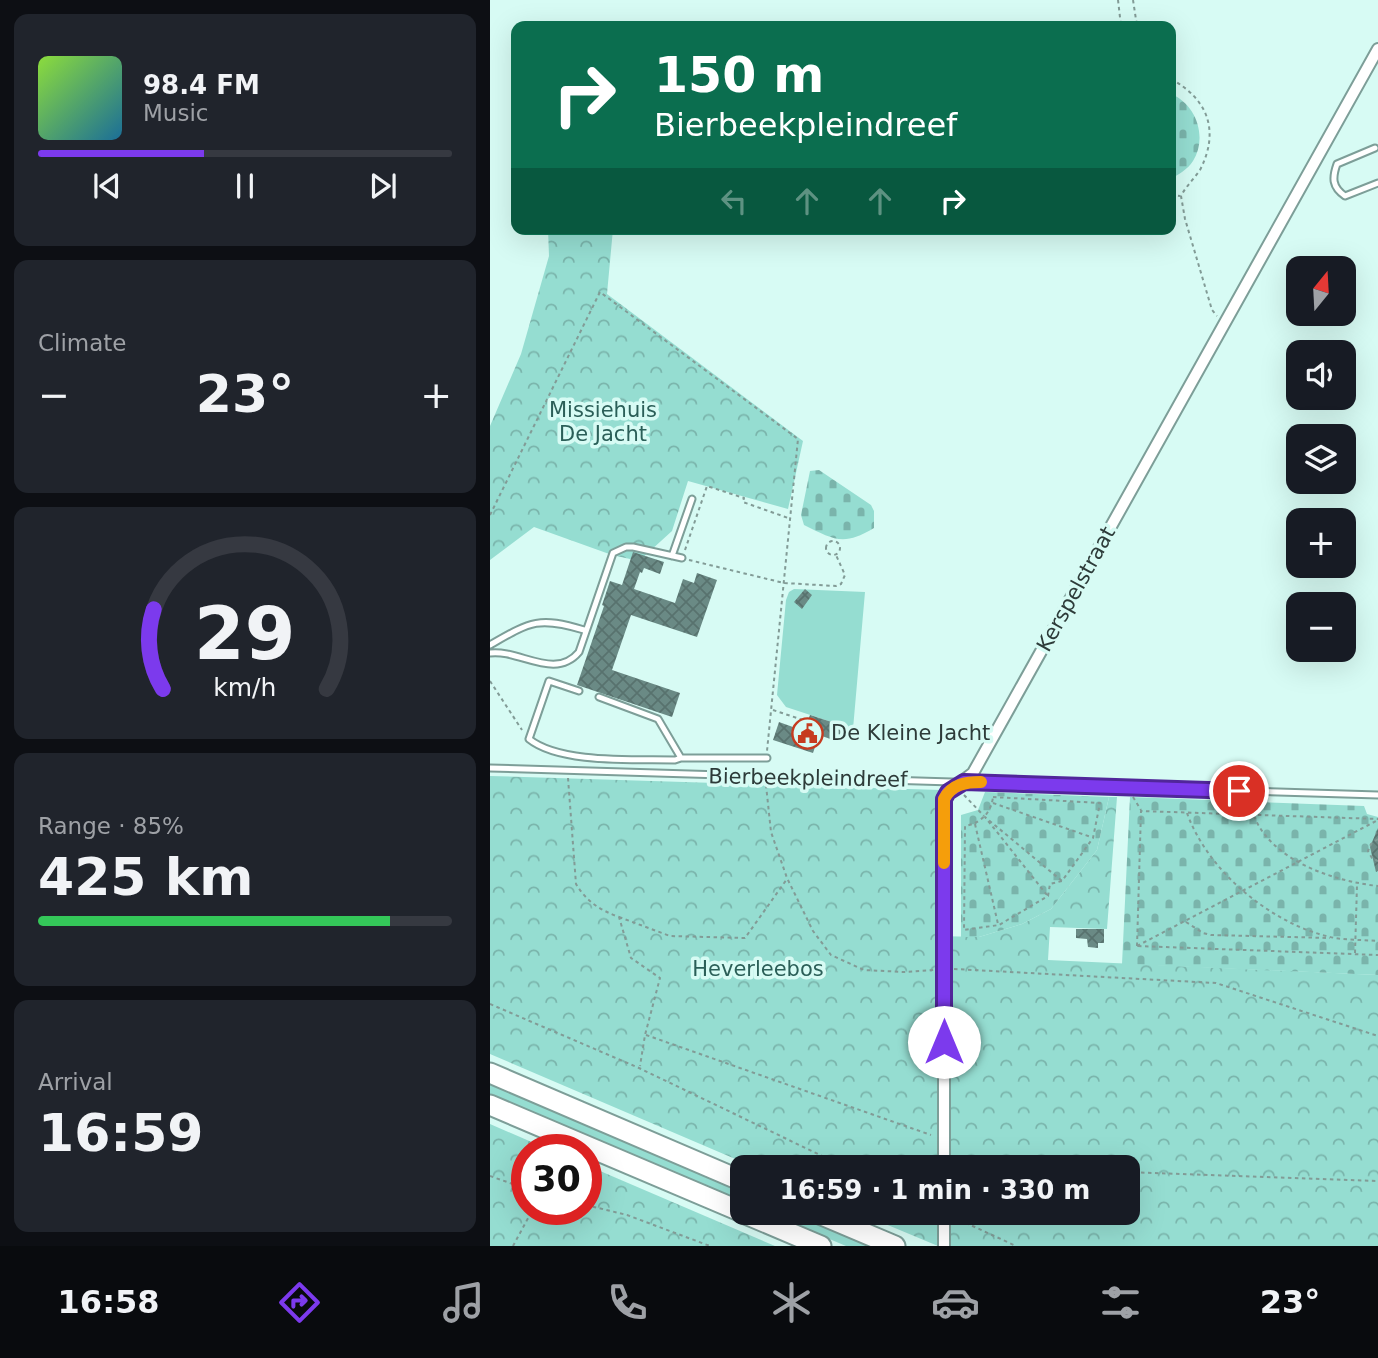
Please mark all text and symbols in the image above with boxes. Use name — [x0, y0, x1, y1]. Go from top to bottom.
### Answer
text: 150 m — [654, 47, 824, 104]
icon: right — [539, 49, 630, 140]
text: 98.4 FM — [143, 70, 260, 100]
text: Music — [143, 100, 208, 126]
text: Bierbeekpleindreef — [654, 106, 957, 144]
icon: previous — [88, 167, 126, 205]
icon: pause — [226, 167, 264, 205]
icon: next — [364, 167, 402, 205]
icon: left — [715, 182, 753, 220]
icon: ahead — [788, 182, 826, 220]
icon: ahead — [861, 182, 899, 220]
icon: right — [934, 182, 972, 220]
north arrow — [1286, 256, 1356, 326]
map controls — [1286, 256, 1356, 662]
text: Climate — [38, 330, 127, 356]
button: sound — [1286, 340, 1356, 410]
text: 23° — [196, 364, 294, 424]
text: − — [38, 373, 70, 417]
text: + — [420, 373, 452, 417]
park label: Missiehuis De Jacht — [549, 398, 657, 446]
button: layers — [1286, 424, 1356, 494]
button: + — [1286, 508, 1356, 578]
street label: Kerspelstraat — [1032, 522, 1120, 656]
text: 29 — [194, 591, 296, 676]
button: − — [1286, 592, 1356, 662]
text: km/h — [213, 673, 277, 702]
public building icon: De Kleine Jacht — [791, 716, 825, 750]
place label: De Kleine Jacht — [831, 721, 990, 745]
pin — [1209, 761, 1269, 821]
street label: Bierbeekpleindreef — [708, 764, 908, 792]
icon: arrive — [1220, 772, 1258, 810]
text: Range · 85% — [38, 813, 184, 839]
text: 425 km — [38, 847, 253, 907]
park label: Heverleebos — [692, 957, 824, 981]
position arrow — [907, 1005, 981, 1079]
text: Arrival — [38, 1069, 113, 1095]
text: 16:59 — [38, 1103, 204, 1163]
speed limit sign: 30 — [511, 1134, 602, 1225]
text: 16:59 · 1 min · 330 m — [780, 1175, 1090, 1205]
icon: directions — [275, 1278, 324, 1327]
icon: music — [439, 1278, 488, 1327]
icon: phone — [603, 1278, 652, 1327]
icon: climate — [767, 1278, 816, 1327]
icon: car — [931, 1278, 980, 1327]
icon: filters — [1096, 1278, 1145, 1327]
text: 16:58 — [58, 1283, 159, 1321]
text: 23° — [1260, 1283, 1320, 1321]

